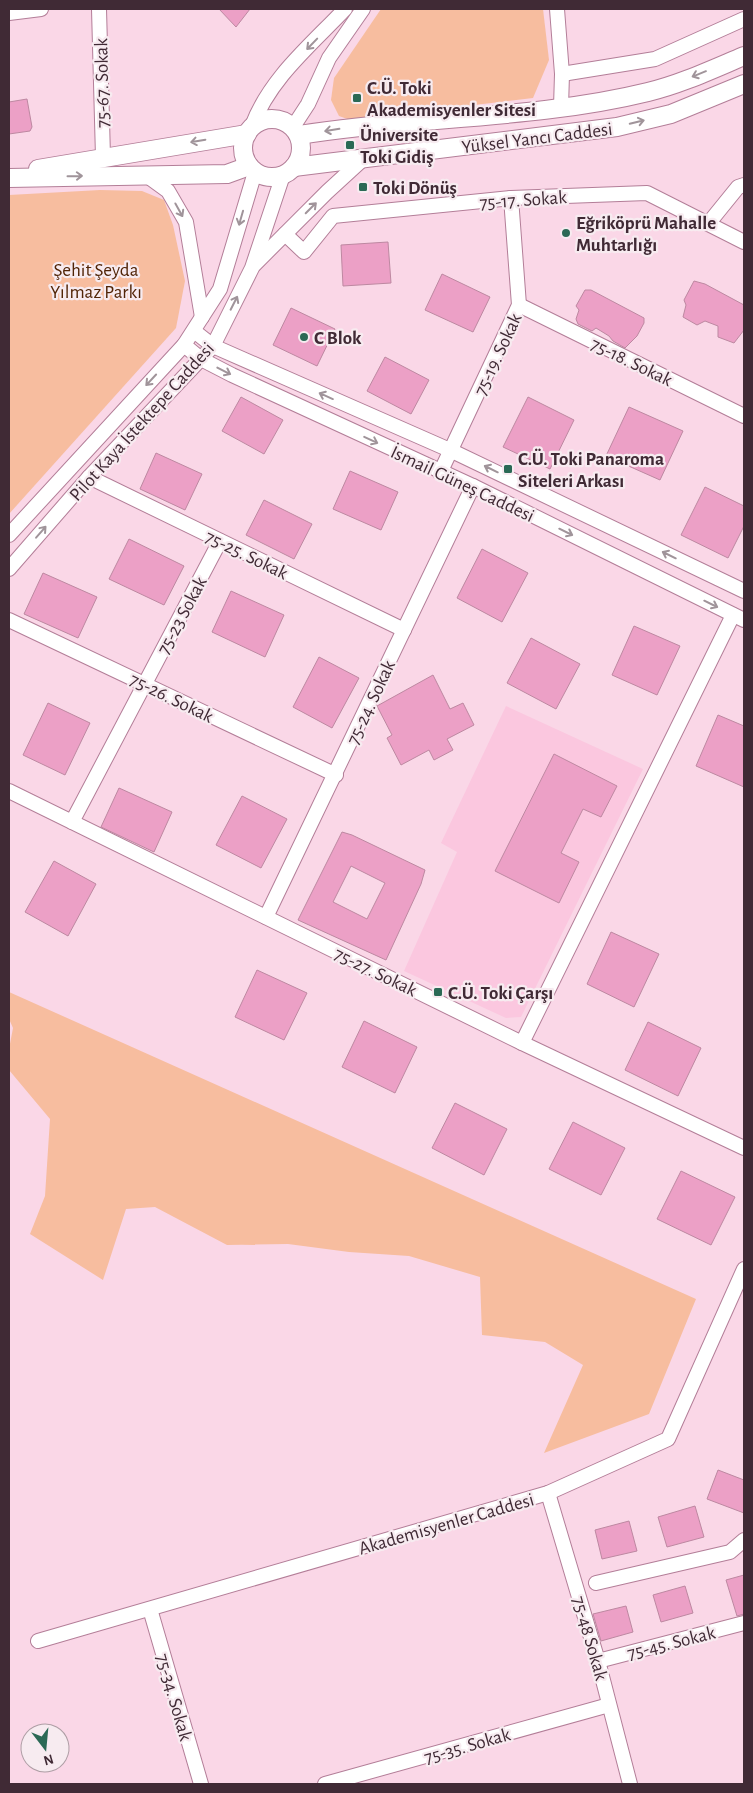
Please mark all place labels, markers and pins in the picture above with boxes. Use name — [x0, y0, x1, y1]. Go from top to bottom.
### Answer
place label: C.Ü. Toki Akademisyenler Sitesi — [367, 77, 536, 120]
marker: C.Ü. Toki Akademisyenler Sitesi — [351, 92, 363, 104]
place label: Üniversite Toki Gidiş — [360, 124, 438, 167]
marker: Üniversite Toki Gidiş — [344, 139, 356, 151]
place label: Toki Dönüş — [373, 179, 457, 198]
marker: Toki Dönüş — [357, 181, 369, 193]
place label: Eğriköprü Mahalle Muhtarlığı — [576, 214, 716, 255]
marker: Eğriköprü Mahalle Muhtarlığı — [560, 227, 572, 239]
place label: C Blok — [314, 329, 362, 348]
marker: C Blok — [298, 331, 310, 343]
place label: C.Ü. Toki Panaroma Siteleri Arkası — [518, 448, 664, 491]
marker: C.Ü. Toki Panaroma Siteleri Arkası — [502, 463, 514, 475]
place label: C.Ü. Toki Çarşı — [448, 982, 553, 1003]
marker: C.Ü. Toki Çarşı — [432, 986, 444, 998]

